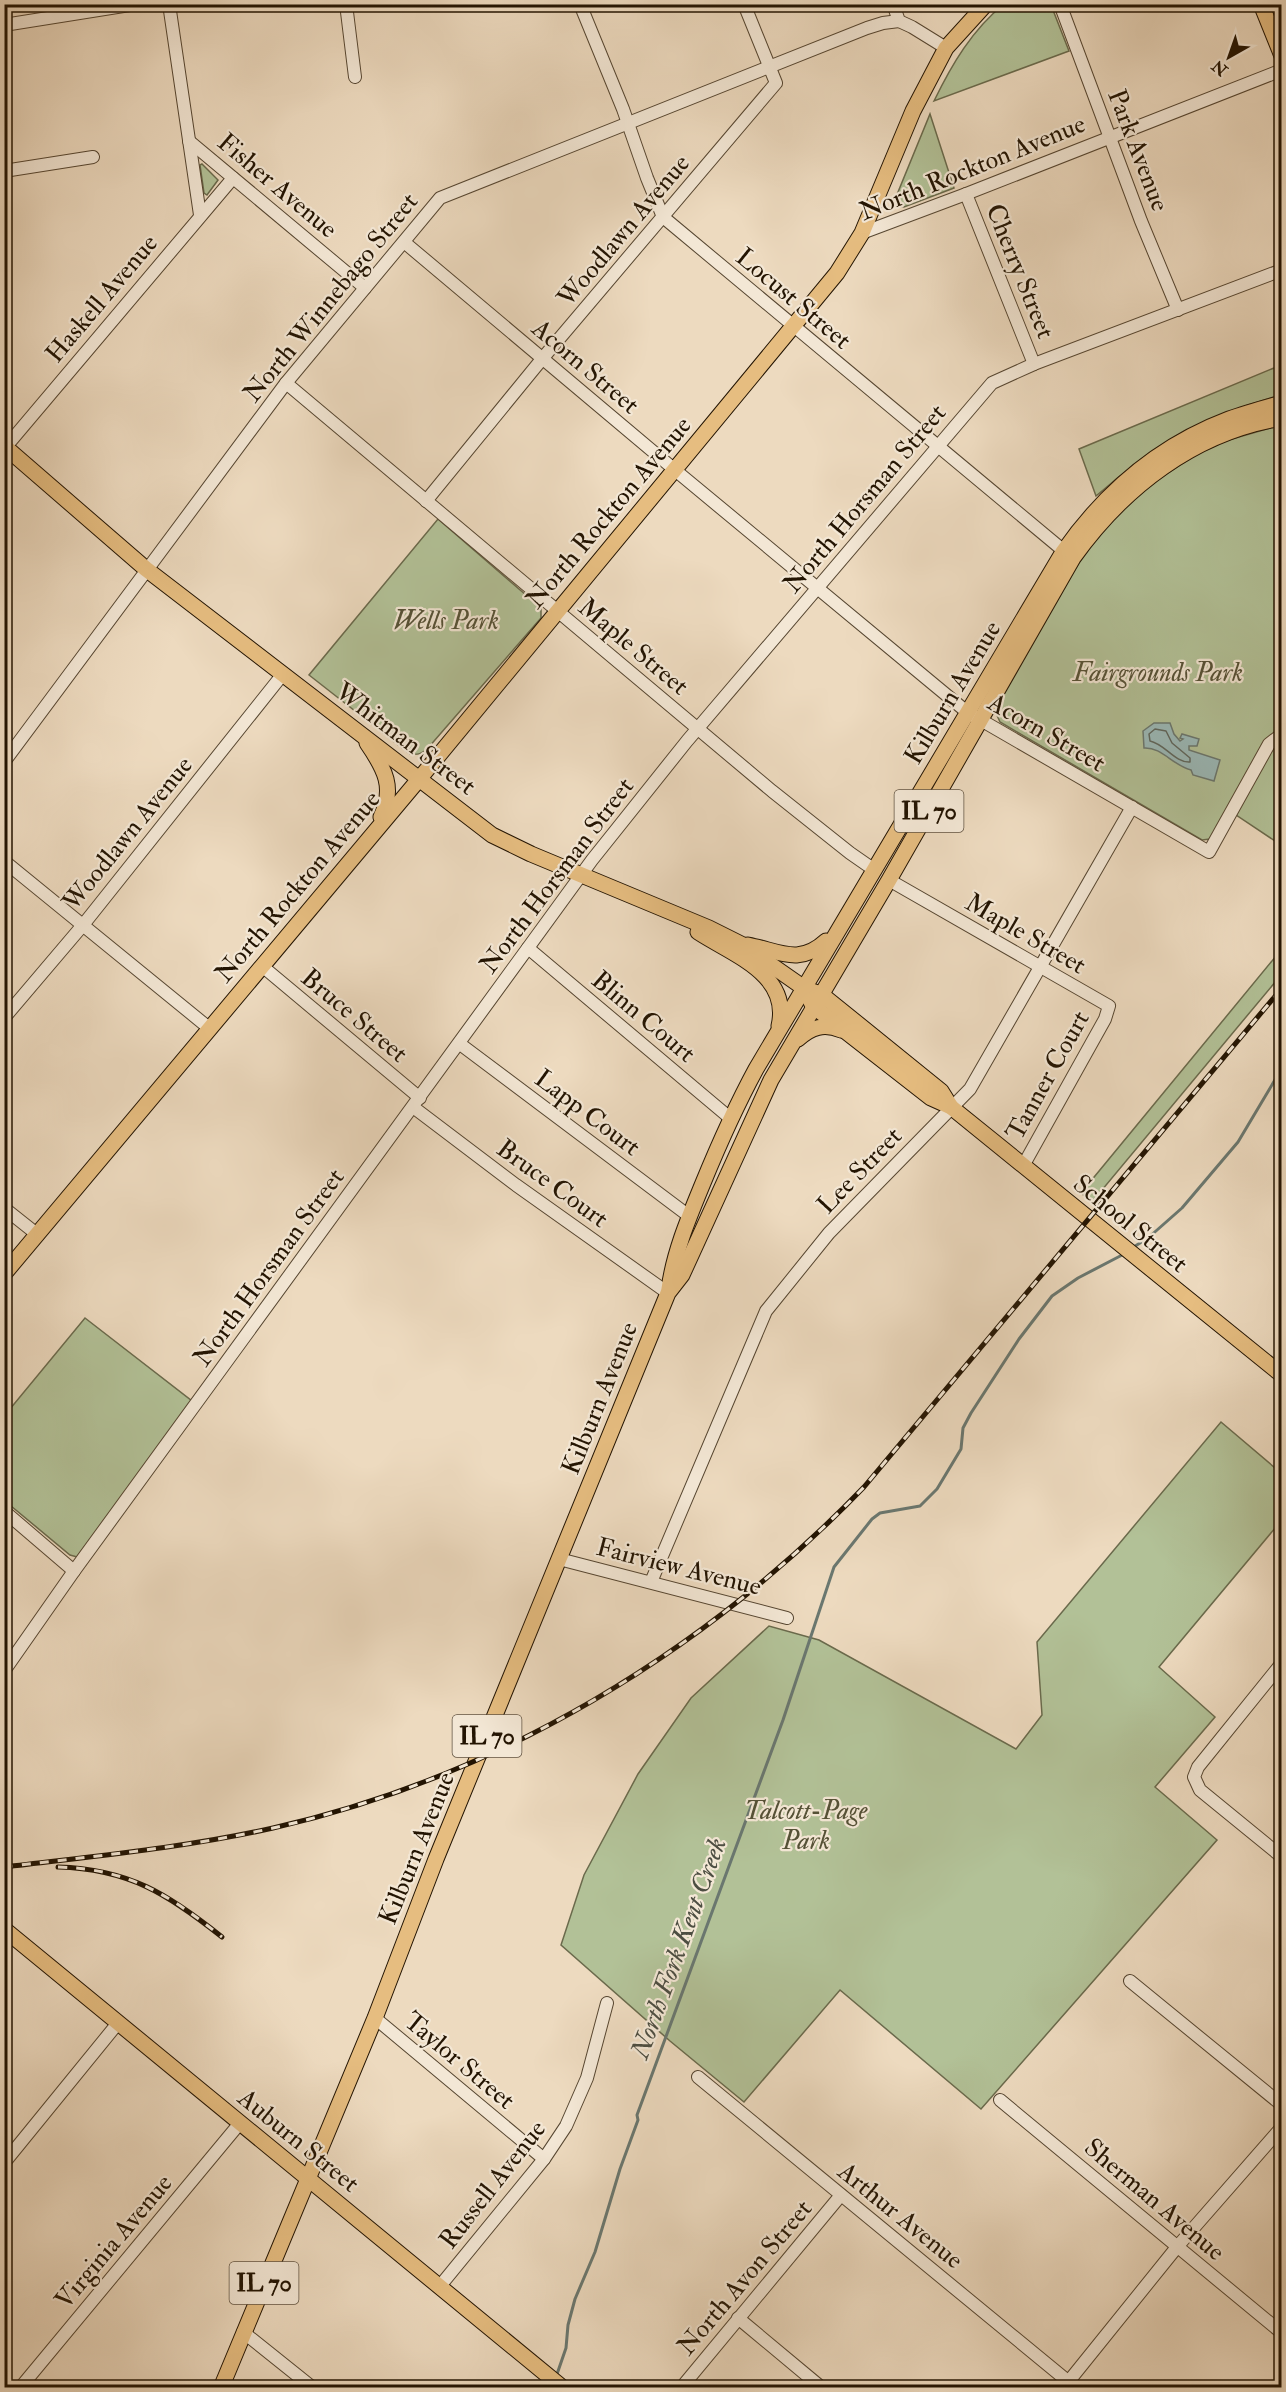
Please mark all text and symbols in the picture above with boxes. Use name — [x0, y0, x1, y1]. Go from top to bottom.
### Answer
north arrow — [1199, 27, 1259, 87]
text: N — [1208, 55, 1233, 81]
street label: Park Avenue — [1100, 85, 1176, 216]
street label: North Rockton Avenue — [855, 108, 1090, 228]
street label: Fisher Avenue — [211, 126, 344, 245]
street label: Woodlawn Avenue — [550, 148, 697, 314]
street label: North Winnebago Street — [236, 186, 425, 409]
street label: Cherry Street — [979, 199, 1062, 343]
street label: Haskell Avenue — [39, 228, 165, 369]
street label: Locust Street — [729, 241, 858, 356]
street label: Acorn Street — [524, 312, 646, 421]
street label: North Horsman Street — [776, 398, 953, 600]
street label: North Rockton Avenue — [519, 410, 699, 615]
street label: Maple Street — [571, 591, 695, 703]
park label: Wells Park — [393, 605, 499, 637]
street label: Kilburn Avenue — [898, 615, 1008, 770]
park label: Fairgrounds Park — [1071, 657, 1243, 689]
street label: Whitman Street — [328, 675, 482, 802]
street label: Acorn Street — [981, 686, 1111, 779]
street label: Woodlawn Avenue — [55, 750, 200, 918]
street label: North Horsman Street — [473, 771, 641, 980]
street label: North Rockton Avenue — [208, 784, 388, 989]
road number: IL 70 — [894, 790, 964, 832]
street label: Maple Street — [959, 886, 1092, 982]
street label: Bruce Street — [294, 962, 414, 1070]
street label: Blinn Court — [585, 964, 702, 1069]
street label: Tanner Court — [999, 1005, 1097, 1146]
street label: Lapp Court — [527, 1063, 647, 1164]
street label: Lee Street — [810, 1120, 909, 1221]
street label: Bruce Court — [490, 1133, 614, 1235]
street label: North Horsman Street — [186, 1162, 351, 1373]
street label: School Street — [1067, 1168, 1194, 1280]
street label: Kilburn Avenue — [555, 1317, 645, 1479]
street label: Fairview Avenue — [593, 1531, 765, 1603]
road number: IL 70 — [452, 1715, 522, 1757]
street label: Kilburn Avenue — [372, 1767, 462, 1929]
park label: Talcott-Page Park — [745, 1795, 868, 1857]
water label: North Fork Kent Creek — [623, 1833, 734, 2065]
street label: Taylor Street — [397, 2005, 521, 2116]
street label: Auburn Street — [230, 2081, 366, 2200]
street label: Russell Avenue — [433, 2114, 553, 2255]
street label: Sherman Avenue — [1078, 2132, 1231, 2268]
street label: Arthur Avenue — [830, 2155, 970, 2276]
street label: Virginia Avenue — [48, 2168, 180, 2316]
street label: North Avon Street — [670, 2193, 819, 2362]
road number: IL 70 — [230, 2262, 298, 2304]

